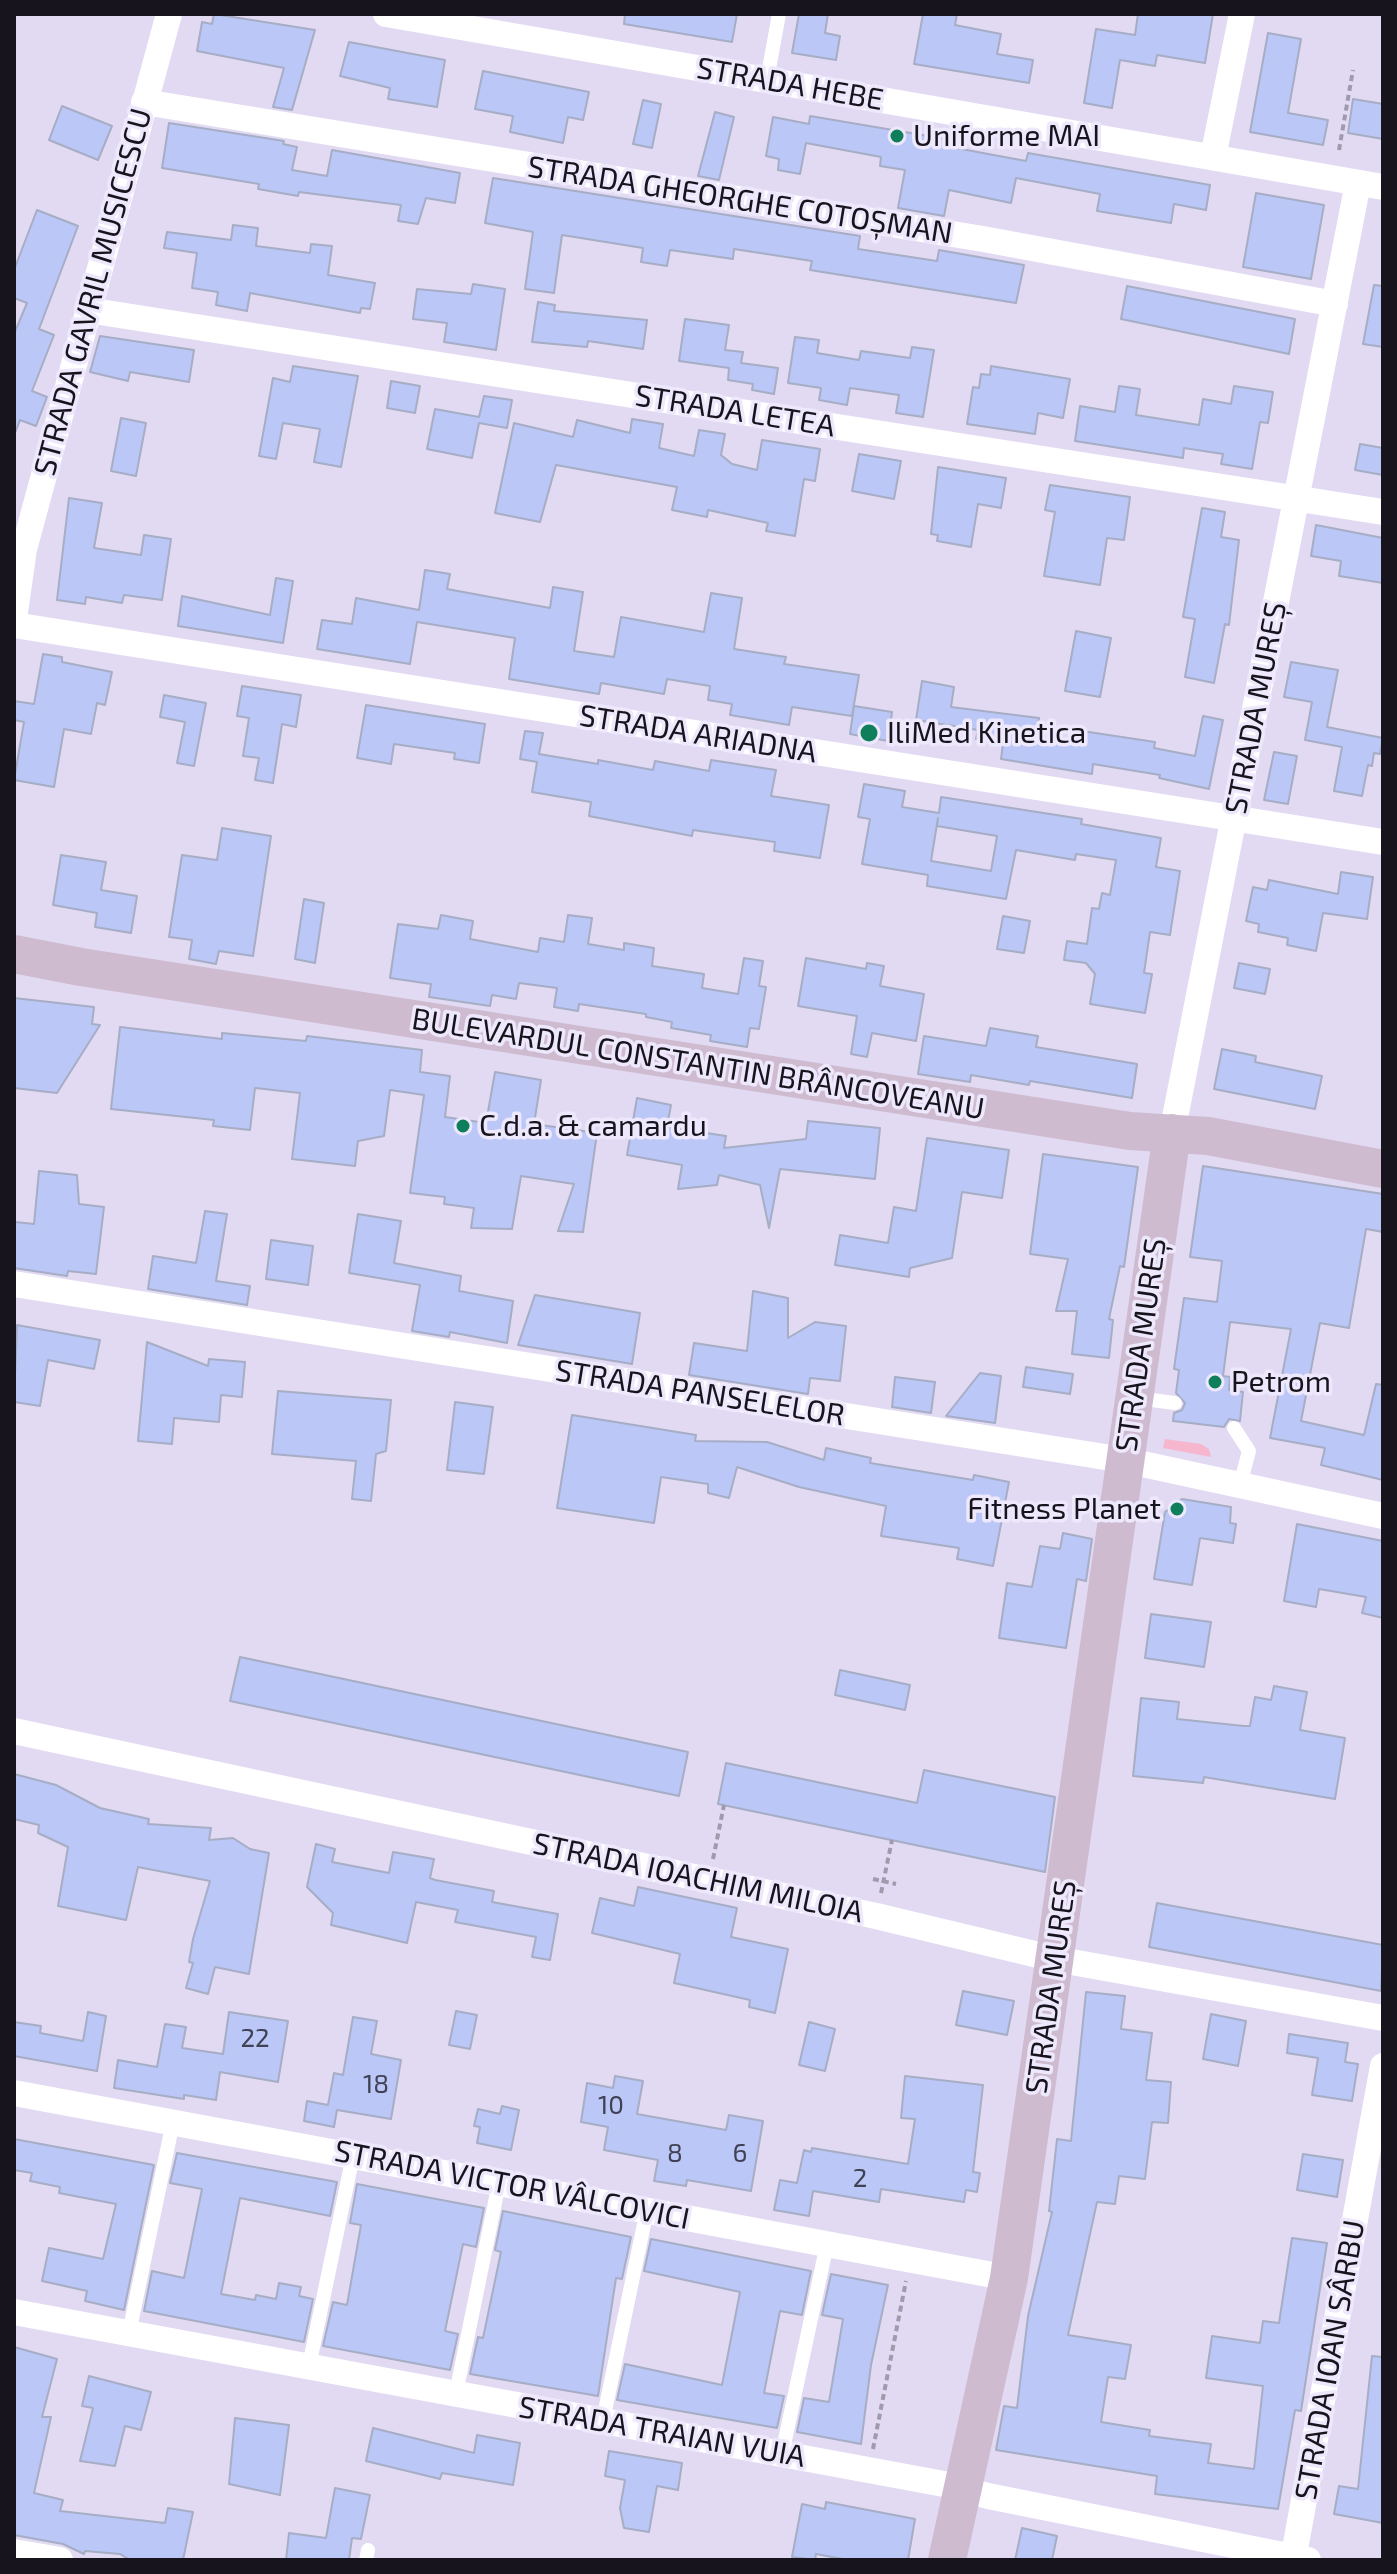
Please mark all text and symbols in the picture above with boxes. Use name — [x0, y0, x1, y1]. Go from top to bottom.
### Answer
street label: STRADA HEBE — [694, 50, 886, 118]
street label: STRADA GAVRIL MUSICESCU — [27, 104, 159, 480]
place label: Uniforme MAI — [913, 118, 1100, 154]
marker: Uniforme MAI — [888, 127, 906, 145]
street label: STRADA GHEORGHE COTOȘMAN — [525, 149, 955, 251]
street label: STRADA LETEA — [633, 377, 837, 445]
street label: STRADA MUREȘ — [1218, 599, 1294, 817]
street label: STRADA ARIADNA — [577, 697, 819, 771]
place label: IliMed Kinetica — [887, 715, 1086, 751]
marker: IliMed Kinetica — [858, 722, 880, 744]
street label: BULEVARDUL CONSTANTIN BRÂNCOVEANU — [409, 1001, 987, 1127]
place label: C.d.a. & camardu — [479, 1108, 707, 1144]
marker: C.d.a. & camardu — [454, 1117, 472, 1135]
street label: STRADA MUREȘ — [1108, 1236, 1174, 1454]
street label: STRADA PANSELELOR — [553, 1352, 847, 1434]
place label: Petrom — [1231, 1364, 1331, 1400]
marker: Petrom — [1206, 1373, 1224, 1391]
place label: Fitness Planet — [967, 1491, 1161, 1527]
marker: Fitness Planet — [1168, 1500, 1186, 1518]
street label: STRADA IOACHIM MILOIA — [530, 1825, 866, 1931]
street label: STRADA MUREȘ — [1018, 1878, 1084, 2096]
house number: 22 — [240, 2022, 270, 2054]
house number: 18 — [363, 2068, 389, 2100]
house number: 10 — [598, 2089, 624, 2121]
street label: STRADA VICTOR VÂLCOVICI — [332, 2133, 692, 2237]
house number: 8 — [667, 2137, 683, 2169]
house number: 6 — [733, 2137, 747, 2169]
house number: 2 — [853, 2162, 867, 2194]
street label: STRADA IOAN SÂRBU — [1288, 2217, 1372, 2503]
street label: STRADA TRAIAN VUIA — [516, 2389, 808, 2475]

